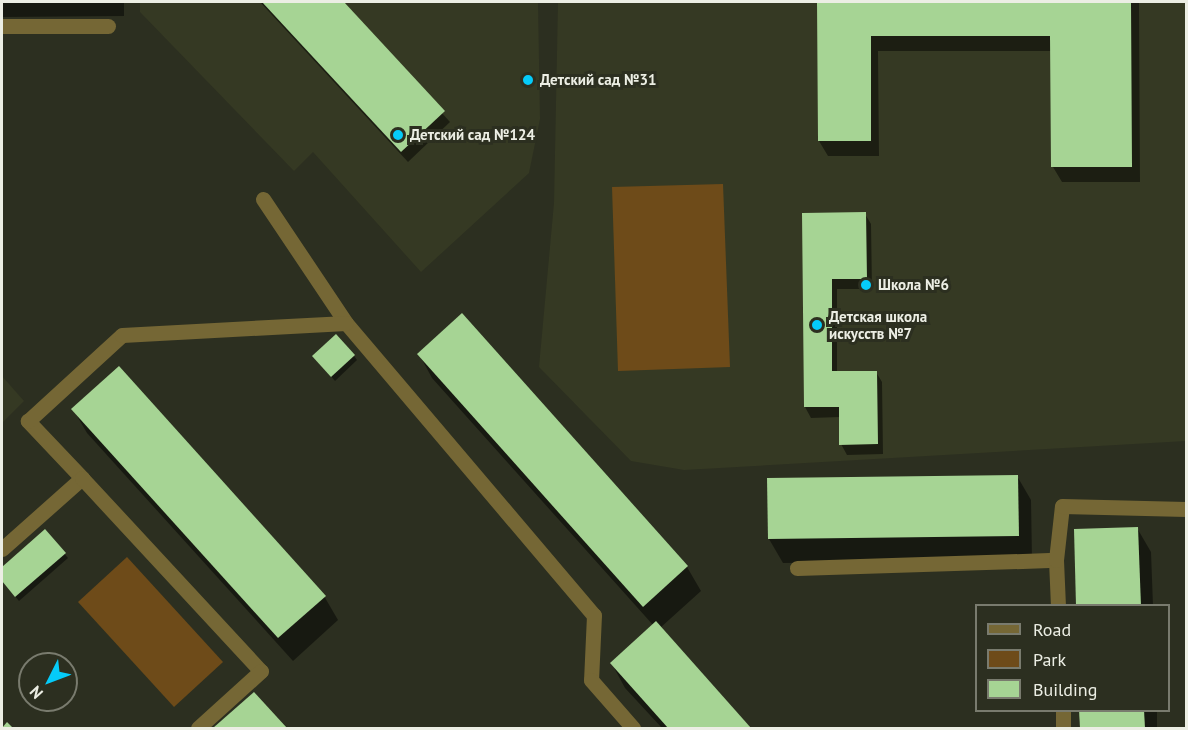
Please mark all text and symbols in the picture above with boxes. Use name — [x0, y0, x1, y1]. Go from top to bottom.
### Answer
place label: Детский сад №31 — [540, 71, 657, 89]
marker: Детский сад №31 — [521, 73, 535, 87]
place label: Детский сад №124 — [410, 126, 535, 144]
marker: Детский сад №124 — [391, 128, 405, 142]
place label: Школа №6 — [878, 276, 949, 294]
marker: Школа №6 — [859, 278, 873, 292]
place label: Детская школа искусств №7 — [829, 307, 927, 342]
marker: Детская школа искусств №7 — [810, 318, 824, 332]
legend — [975, 604, 1170, 712]
text: Road — [1033, 618, 1071, 641]
text: Park — [1033, 648, 1066, 671]
north arrow — [18, 652, 78, 712]
text: Building — [1033, 678, 1097, 701]
text: N — [25, 682, 47, 703]

